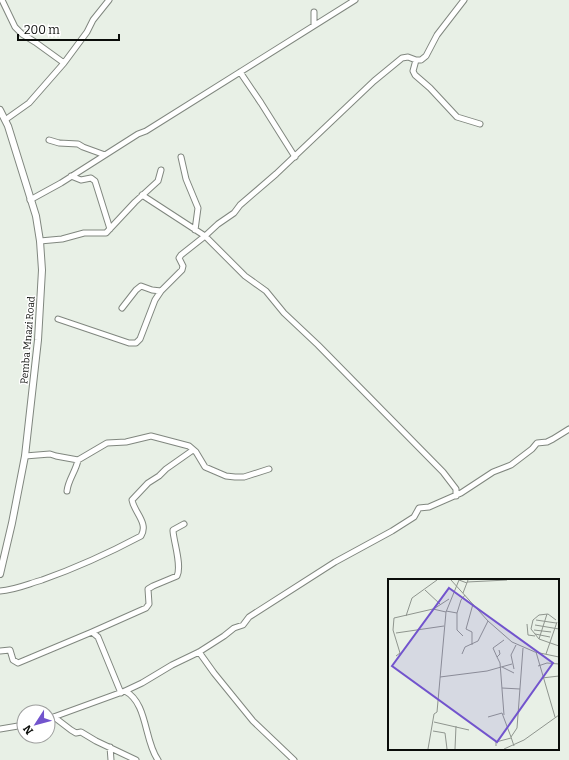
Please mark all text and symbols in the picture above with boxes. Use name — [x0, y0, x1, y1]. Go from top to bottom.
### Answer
scale bar — [18, 16, 119, 42]
text: 200 m — [24, 23, 60, 37]
street label: Pemba Mnazi Road — [18, 296, 38, 384]
inset map — [388, 579, 559, 750]
north arrow — [16, 704, 56, 744]
text: N — [20, 722, 36, 737]

